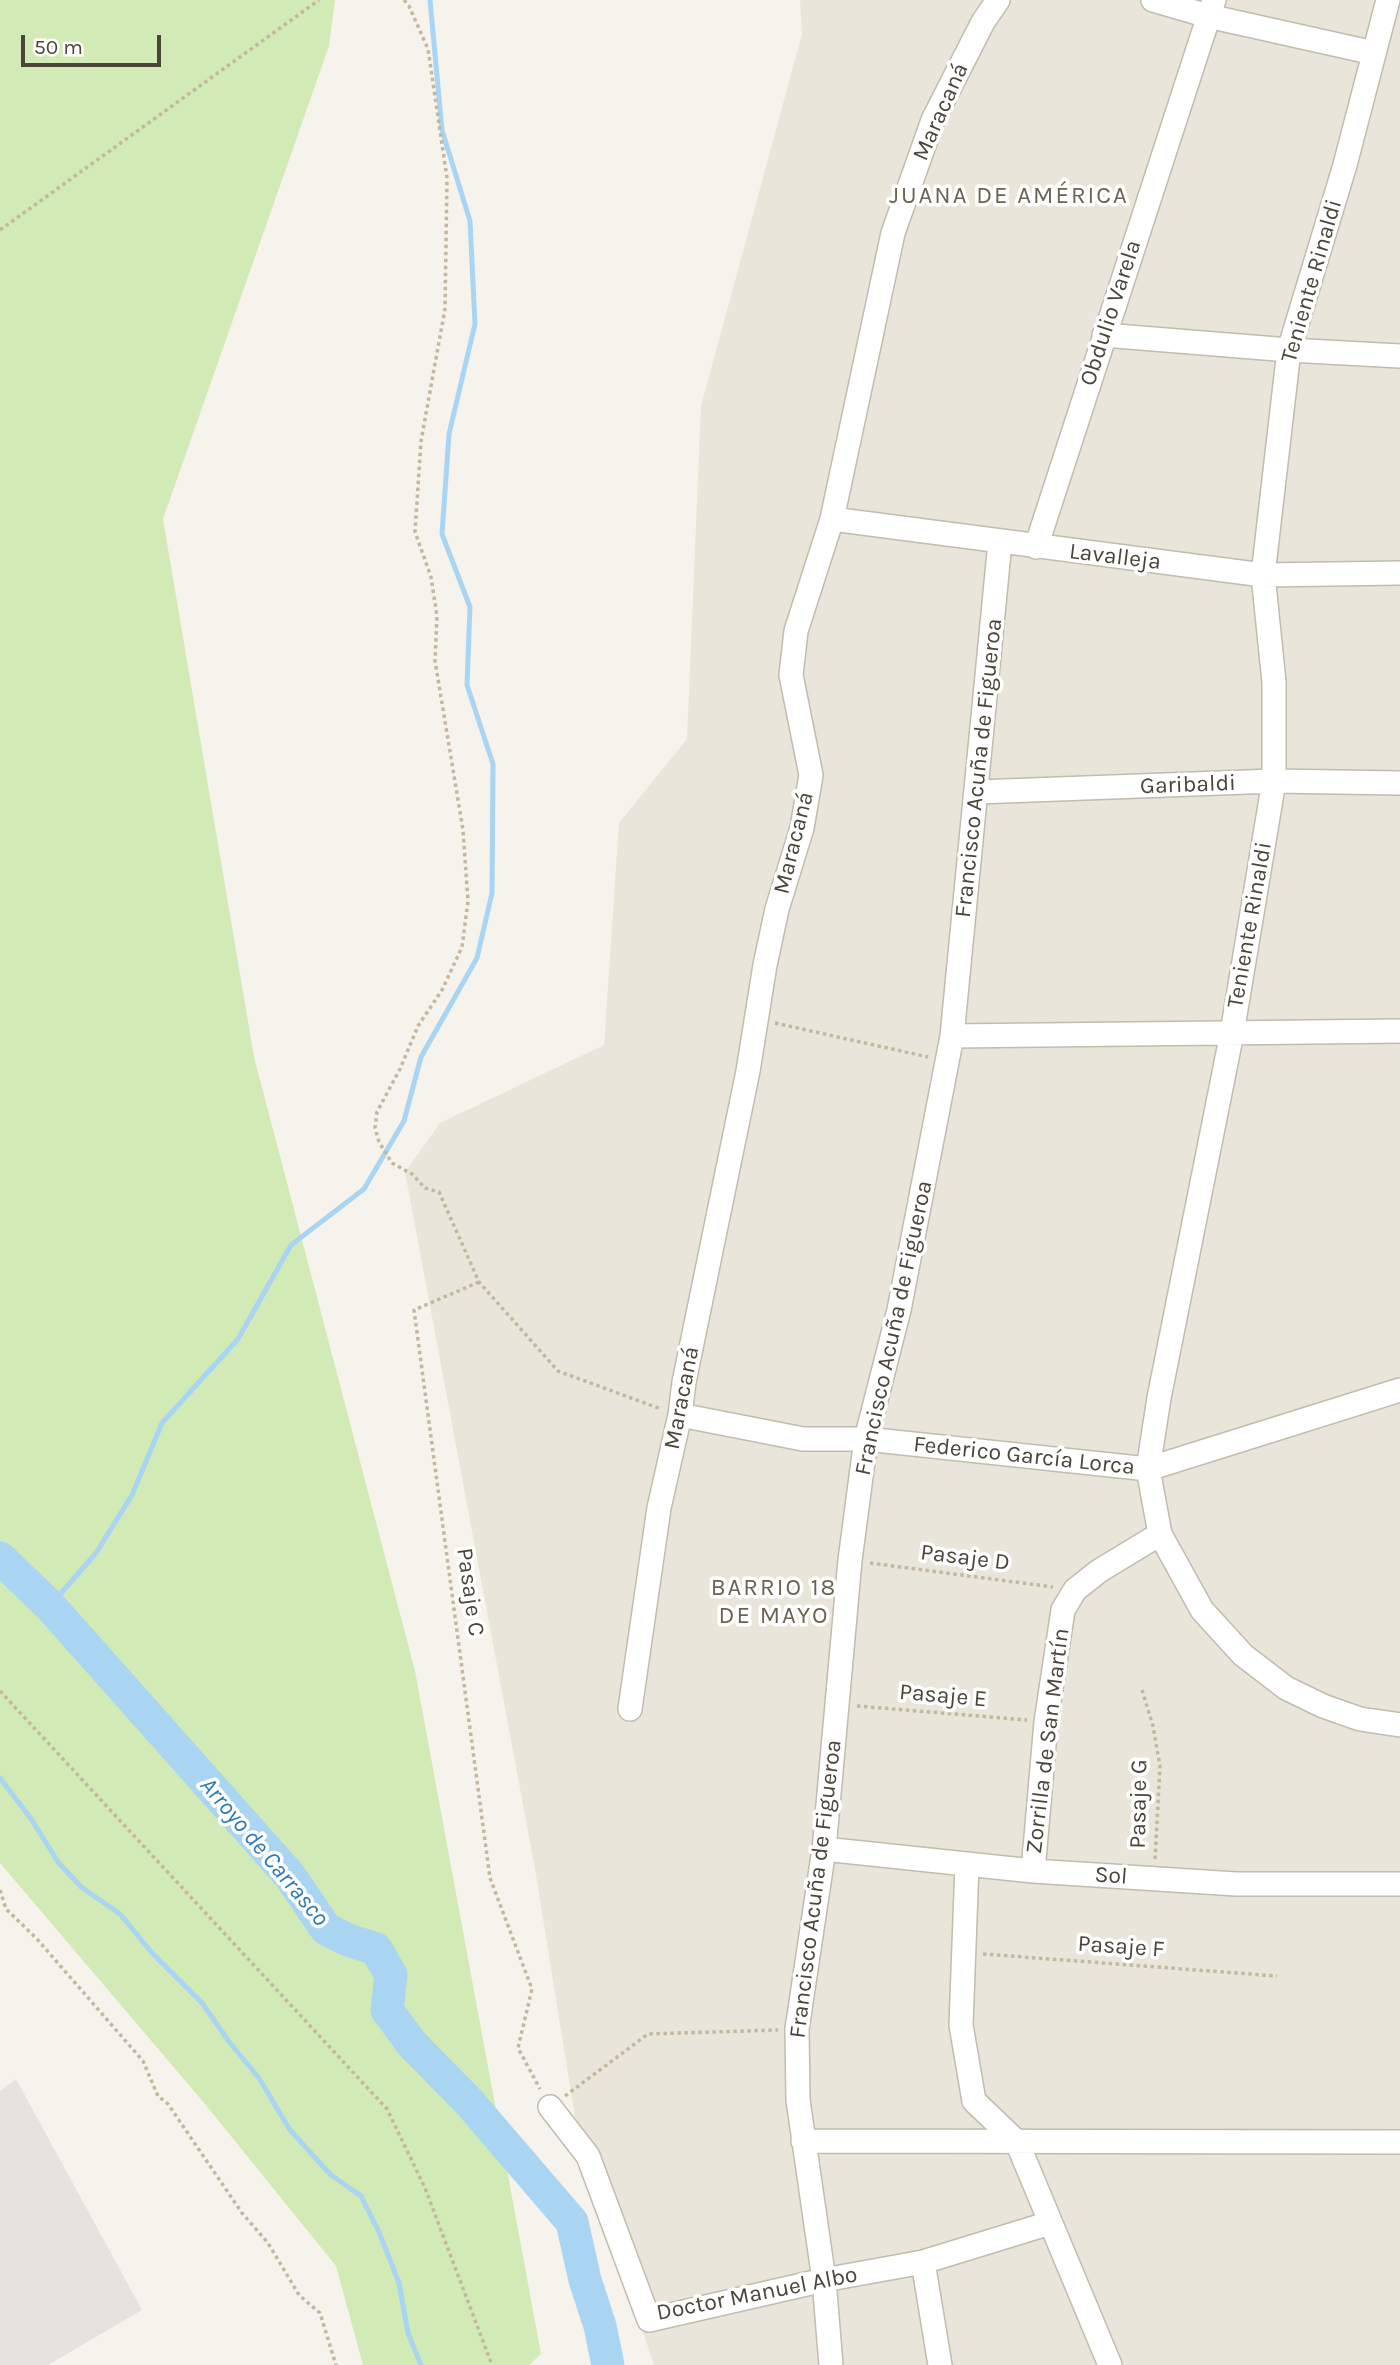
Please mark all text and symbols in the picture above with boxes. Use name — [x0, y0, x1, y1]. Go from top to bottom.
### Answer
scale bar — [24, 21, 164, 65]
text: 50 m — [34, 35, 83, 59]
street label: Maracaná — [907, 59, 975, 165]
district label: JUANA DE AMÉRICA — [891, 182, 1127, 210]
street label: Teniente Rinaldi — [1276, 196, 1348, 366]
street label: Obdulio Varela — [1074, 237, 1148, 389]
street label: Lavalleja — [1068, 538, 1162, 576]
street label: Francisco Acuña de Figueroa — [950, 617, 1008, 919]
street label: Garibaldi — [1140, 770, 1236, 800]
street label: Maracaná — [768, 789, 820, 897]
street label: Teniente Rinaldi — [1222, 840, 1278, 1010]
street label: Francisco Acuña de Figueroa — [849, 1178, 939, 1478]
street label: Maracaná — [659, 1344, 705, 1452]
street label: Federico García Lorca — [912, 1431, 1136, 1481]
street label: Pasaje D — [919, 1539, 1011, 1577]
street label: Pasaje C — [450, 1546, 490, 1638]
district label: BARRIO 18 DE MAYO — [712, 1574, 836, 1630]
street label: Zorrilla de San Martín — [1020, 1627, 1076, 1855]
street label: Pasaje E — [898, 1678, 988, 1714]
street label: Francisco Acuña de Figueroa — [784, 1738, 848, 2040]
street label: Pasaje G — [1124, 1759, 1154, 1849]
water label: Arroyo de Carrasco — [193, 1772, 335, 1932]
street label: Sol — [1094, 1861, 1128, 1891]
street label: Pasaje F — [1077, 1930, 1165, 1964]
street label: Doctor Manuel Albo — [654, 2261, 860, 2327]

